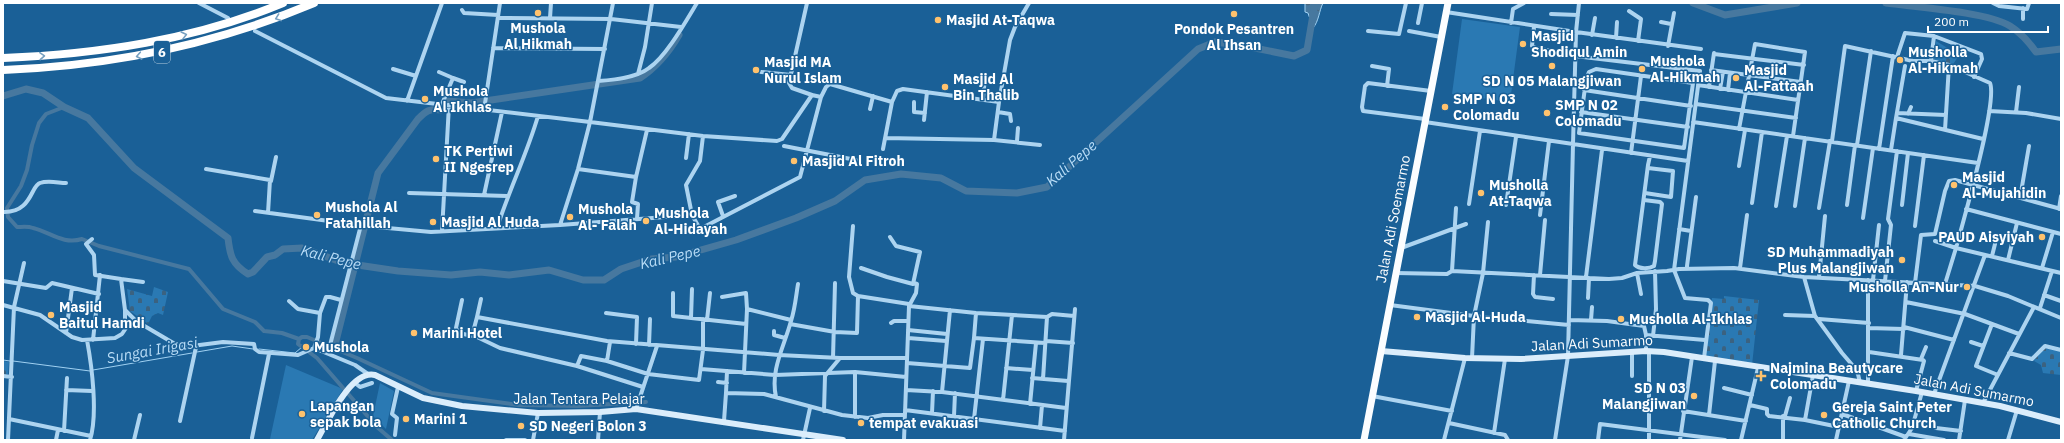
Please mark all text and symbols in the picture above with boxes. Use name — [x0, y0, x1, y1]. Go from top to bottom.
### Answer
marker: Mushola Al Hikmah — [533, 8, 543, 18]
scale bar — [1928, 8, 2048, 34]
marker: Pondok Pesantren Al Ihsan — [1229, 9, 1239, 19]
place label: Masjid At-Taqwa — [946, 11, 1055, 29]
one-way arrow — [274, 13, 281, 21]
text: 200 m — [1934, 14, 1969, 29]
marker: Masjid At-Taqwa — [933, 15, 943, 25]
place label: Mushola Al Hikmah — [504, 19, 572, 53]
place label: Pondok Pesantren Al Ihsan — [1174, 20, 1294, 54]
place label: Masjid Shodiqul Amin — [1531, 27, 1627, 61]
one-way arrow — [181, 31, 187, 39]
marker: Masjid Shodiqul Amin — [1518, 39, 1528, 49]
road number: 6 — [154, 41, 170, 63]
place label: Musholla Al-Hikmah — [1908, 43, 1978, 77]
one-way arrow — [39, 52, 45, 61]
one-way arrow — [136, 52, 142, 60]
place label: Mushola Al-Hikmah — [1650, 52, 1720, 86]
place label: Masjid MA Nurul Islam — [764, 53, 842, 87]
marker: Musholla Al-Hikmah — [1895, 55, 1905, 65]
marker: SD N 05 Malangjiwan — [1547, 61, 1557, 71]
place label: Masjid Al-Fattaah — [1744, 61, 1814, 95]
marker: Mushola Al-Hikmah — [1637, 64, 1647, 74]
marker: Masjid MA Nurul Islam — [751, 65, 761, 75]
place label: Masjid Al Bin Thalib — [953, 70, 1019, 104]
place label: SD N 05 Malangjiwan — [1482, 72, 1622, 90]
marker: Masjid Al-Fattaah — [1731, 73, 1741, 83]
place label: Mushola Al Ikhlas — [433, 82, 492, 116]
marker: Masjid Al Bin Thalib — [940, 82, 950, 92]
place label: SMP N 03 Colomadu — [1453, 90, 1520, 124]
marker: Mushola Al Ikhlas — [420, 94, 430, 104]
place label: SMP N 02 Colomadu — [1555, 96, 1622, 130]
marker: SMP N 03 Colomadu — [1440, 102, 1450, 112]
marker: SMP N 02 Colomadu — [1542, 108, 1552, 118]
water label: Kali Pepe — [1042, 135, 1101, 190]
place label: TK Pertiwi II Ngesrep — [444, 142, 514, 176]
place label: Masjid Al Fitroh — [802, 152, 905, 170]
marker: TK Pertiwi II Ngesrep — [431, 154, 441, 164]
street label: Jalan Adi Soemarmo — [1372, 154, 1414, 284]
marker: Masjid Al Fitroh — [789, 156, 799, 166]
place label: Masjid Al-Mujahidin — [1962, 168, 2046, 202]
place label: Musholla At-Taqwa — [1489, 176, 1552, 210]
marker: Masjid Al-Mujahidin — [1949, 180, 1959, 190]
marker: Musholla At-Taqwa — [1476, 188, 1486, 198]
place label: Mushola Al Fatahillah — [325, 198, 397, 232]
place label: Mushola Al- Falah — [578, 200, 637, 234]
place label: Mushola Al-Hidayah — [654, 204, 727, 238]
marker: Mushola Al Fatahillah — [312, 210, 322, 220]
marker: Mushola Al- Falah — [565, 212, 575, 222]
place label: Masjid Al Huda — [441, 213, 539, 231]
marker: Mushola Al-Hidayah — [641, 216, 651, 226]
marker: Masjid Al Huda — [428, 217, 438, 227]
place label: PAUD Aisyiyah — [1938, 228, 2034, 246]
marker: PAUD Aisyiyah — [2037, 232, 2047, 242]
water label: Kali Pepe — [299, 240, 363, 274]
water label: Kali Pepe — [638, 241, 702, 273]
place label: SD Muhammadiyah Plus Malangjiwan — [1767, 243, 1894, 277]
marker: SD Muhammadiyah Plus Malangjiwan — [1897, 255, 1907, 265]
place label: Musholla An-Nur — [1849, 278, 1959, 296]
marker: Musholla An-Nur — [1962, 282, 1972, 292]
place label: Masjid Baitul Hamdi — [59, 298, 145, 332]
place label: Masjid Al-Huda — [1425, 308, 1526, 326]
marker: Masjid Baitul Hamdi — [46, 310, 56, 320]
place label: Musholla Al-Ikhlas — [1629, 310, 1752, 328]
marker: Masjid Al-Huda — [1412, 312, 1422, 322]
marker: Musholla Al-Ikhlas — [1616, 314, 1626, 324]
place label: Marini Hotel — [422, 324, 502, 342]
marker: Marini Hotel — [409, 328, 419, 338]
street label: Jalan Adi Sumarmo — [1531, 331, 1654, 355]
water label: Sungai Irigasi — [105, 333, 199, 367]
place label: Mushola — [314, 338, 369, 356]
marker: Mushola — [301, 342, 311, 352]
place label: Najmina Beautycare Colomadu — [1770, 359, 1903, 393]
marker: Najmina Beautycare Colomadu — [1755, 370, 1767, 382]
street label: Jalan Adi Sumarmo — [1912, 370, 2036, 411]
place label: SD N 03 Malangjiwan — [1602, 379, 1686, 413]
street label: Jalan Tentara Pelajar — [513, 390, 645, 408]
marker: SD N 03 Malangjiwan — [1689, 391, 1699, 401]
place label: Lapangan sepak bola — [310, 397, 381, 431]
place label: Gereja Saint Peter Catholic Church — [1832, 398, 1952, 432]
marker: Lapangan sepak bola — [297, 409, 307, 419]
place label: Marini 1 — [414, 410, 468, 428]
marker: Gereja Saint Peter Catholic Church — [1819, 410, 1829, 420]
marker: Marini 1 — [401, 414, 411, 424]
place label: tempat evakuasi — [869, 414, 978, 432]
place label: SD Negeri Bolon 3 — [529, 417, 647, 435]
marker: tempat evakuasi — [856, 418, 866, 428]
marker: SD Negeri Bolon 3 — [516, 421, 526, 431]

